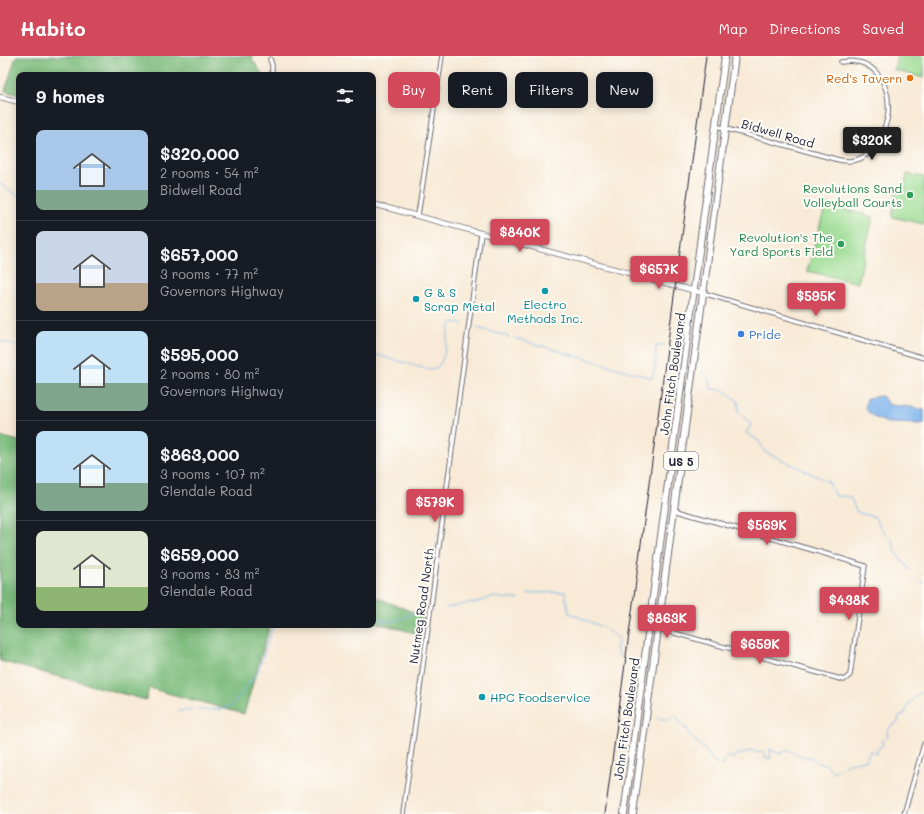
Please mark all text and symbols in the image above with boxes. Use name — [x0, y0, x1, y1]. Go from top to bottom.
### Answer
text: Habito — [20, 16, 85, 41]
text: Map — [719, 19, 747, 38]
text: Directions — [769, 19, 840, 38]
text: Saved — [862, 19, 904, 38]
place label: Red's Tavern — [826, 70, 902, 86]
chip: Buy — [388, 72, 440, 108]
chip: Rent — [448, 72, 507, 108]
chip: Filters — [515, 72, 588, 108]
chip: New — [596, 72, 653, 108]
marker: Red's Tavern — [905, 73, 915, 83]
text: 9 homes — [36, 85, 105, 107]
icon: filters — [334, 85, 356, 107]
street label: Bidwell Road — [740, 115, 817, 151]
pin: $320K — [844, 127, 900, 161]
text: $320K — [852, 131, 892, 148]
text: $320,000 — [160, 142, 239, 164]
icon: home — [68, 146, 116, 194]
text: 2 rooms · 54 m² — [160, 164, 259, 181]
place label: Revolutions Sand Volleyball Courts — [803, 180, 902, 210]
text: Bidwell Road — [160, 181, 242, 198]
marker: Revolutions Sand Volleyball Courts — [905, 190, 915, 200]
pin: $840K — [492, 219, 548, 253]
text: $840K — [499, 223, 541, 240]
place label: Revolution's The Yard Sports Field — [730, 229, 833, 259]
marker: Revolution's The Yard Sports Field — [836, 239, 846, 249]
text: $657,000 — [160, 243, 238, 265]
icon: home — [68, 247, 116, 295]
pin: $657K — [631, 256, 687, 290]
text: $657K — [639, 260, 679, 277]
text: 3 rooms · 77 m² — [160, 265, 258, 282]
text: Governors Highway — [160, 282, 284, 299]
pin: $595K — [788, 283, 844, 317]
place label: G & S Scrap Metal — [424, 284, 495, 314]
marker: Electro Methods Inc. — [540, 286, 550, 296]
text: $595K — [796, 287, 836, 304]
marker: G & S Scrap Metal — [411, 294, 421, 304]
place label: Electro Methods Inc. — [507, 296, 583, 326]
street label: John Fitch Boulevard — [655, 311, 689, 436]
place label: Pride — [749, 326, 781, 342]
marker: Pride — [736, 329, 746, 339]
text: $595,000 — [160, 343, 239, 365]
icon: home — [68, 347, 116, 395]
text: 2 rooms · 80 m² — [160, 365, 259, 382]
text: Governors Highway — [160, 382, 284, 399]
text: $863,000 — [160, 443, 240, 465]
icon: home — [68, 447, 116, 495]
road number: US 5 — [664, 452, 698, 470]
text: 3 rooms · 107 m² — [160, 465, 265, 482]
text: Glendale Road — [160, 482, 252, 499]
pin: $579K — [407, 489, 463, 523]
text: $579K — [415, 493, 455, 510]
pin: $569K — [739, 512, 795, 546]
text: $569K — [747, 516, 787, 533]
text: $659,000 — [160, 543, 239, 565]
icon: home — [68, 547, 116, 595]
street label: Nutmeg Road North — [405, 547, 437, 665]
text: 3 rooms · 83 m² — [160, 565, 259, 582]
text: Glendale Road — [160, 582, 252, 599]
pin: $438K — [821, 587, 877, 621]
text: $438K — [829, 591, 869, 608]
pin: $863K — [639, 605, 695, 639]
text: $863K — [647, 609, 687, 626]
pin: $659K — [732, 631, 788, 665]
text: $659K — [740, 635, 780, 652]
street label: John Fitch Boulevard — [609, 656, 643, 781]
place label: HPC Foodservice — [490, 689, 591, 705]
marker: HPC Foodservice — [477, 692, 487, 702]

